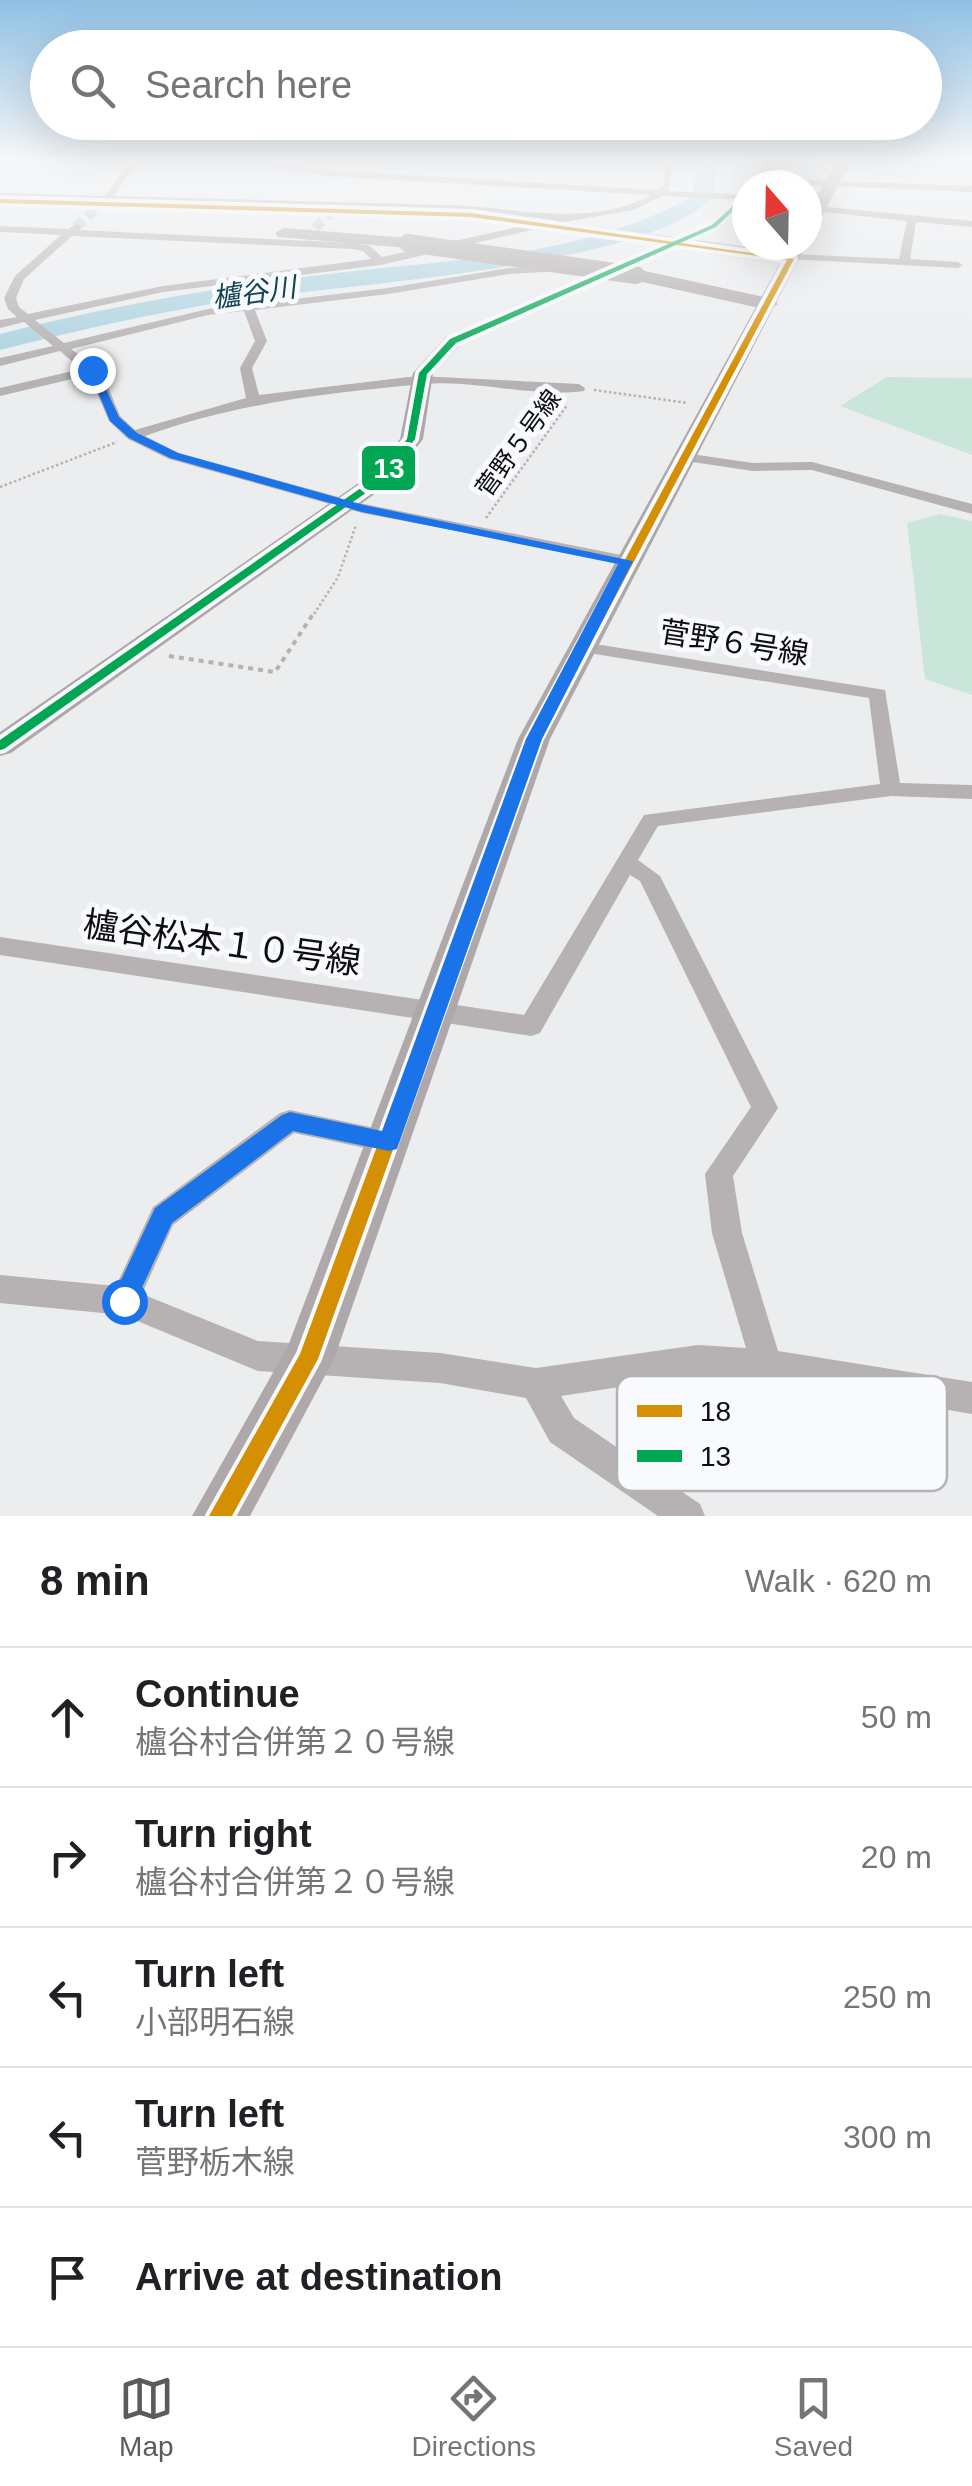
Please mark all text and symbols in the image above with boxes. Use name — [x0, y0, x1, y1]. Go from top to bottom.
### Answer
search box — [30, 30, 942, 140]
icon: search — [65, 58, 120, 113]
text: Search here — [145, 64, 352, 106]
north arrow — [732, 170, 822, 260]
water label: 櫨谷川 — [210, 271, 301, 314]
route end — [70, 348, 116, 394]
street label: 菅野５号線 — [470, 384, 566, 502]
line badge: 13 — [360, 444, 417, 492]
text: 13 — [373, 453, 405, 484]
street label: 菅野６号線 — [657, 614, 811, 671]
street label: 櫨谷松本１０号線 — [81, 904, 363, 981]
route start — [102, 1279, 148, 1325]
legend — [617, 1376, 947, 1491]
text: 18 — [700, 1396, 731, 1427]
text: 13 — [700, 1441, 731, 1472]
text: 8 min — [40, 1557, 150, 1604]
text: Walk · 620 m — [745, 1563, 932, 1599]
text: Continue — [135, 1673, 300, 1715]
icon: ahead — [40, 1690, 95, 1745]
text: 50 m — [861, 1699, 932, 1735]
text: 櫨谷村合併第２０号線 — [135, 1724, 455, 1760]
text: Turn right — [135, 1813, 312, 1855]
icon: right — [40, 1830, 95, 1885]
text: 20 m — [861, 1839, 932, 1875]
text: 櫨谷村合併第２０号線 — [135, 1864, 455, 1900]
text: Turn left — [135, 1953, 284, 1995]
icon: left — [40, 1970, 95, 2025]
text: 250 m — [843, 1979, 932, 2015]
text: 小部明石線 — [135, 2004, 295, 2040]
text: Turn left — [135, 2093, 284, 2135]
icon: left — [40, 2110, 95, 2165]
text: 300 m — [843, 2119, 932, 2155]
text: 菅野栃木線 — [135, 2144, 295, 2180]
icon: arrive — [40, 2250, 95, 2305]
text: Arrive at destination — [135, 2256, 502, 2298]
tab: Map — [119, 2371, 174, 2463]
tab: Directions — [412, 2371, 536, 2463]
tab: Saved — [774, 2371, 853, 2463]

